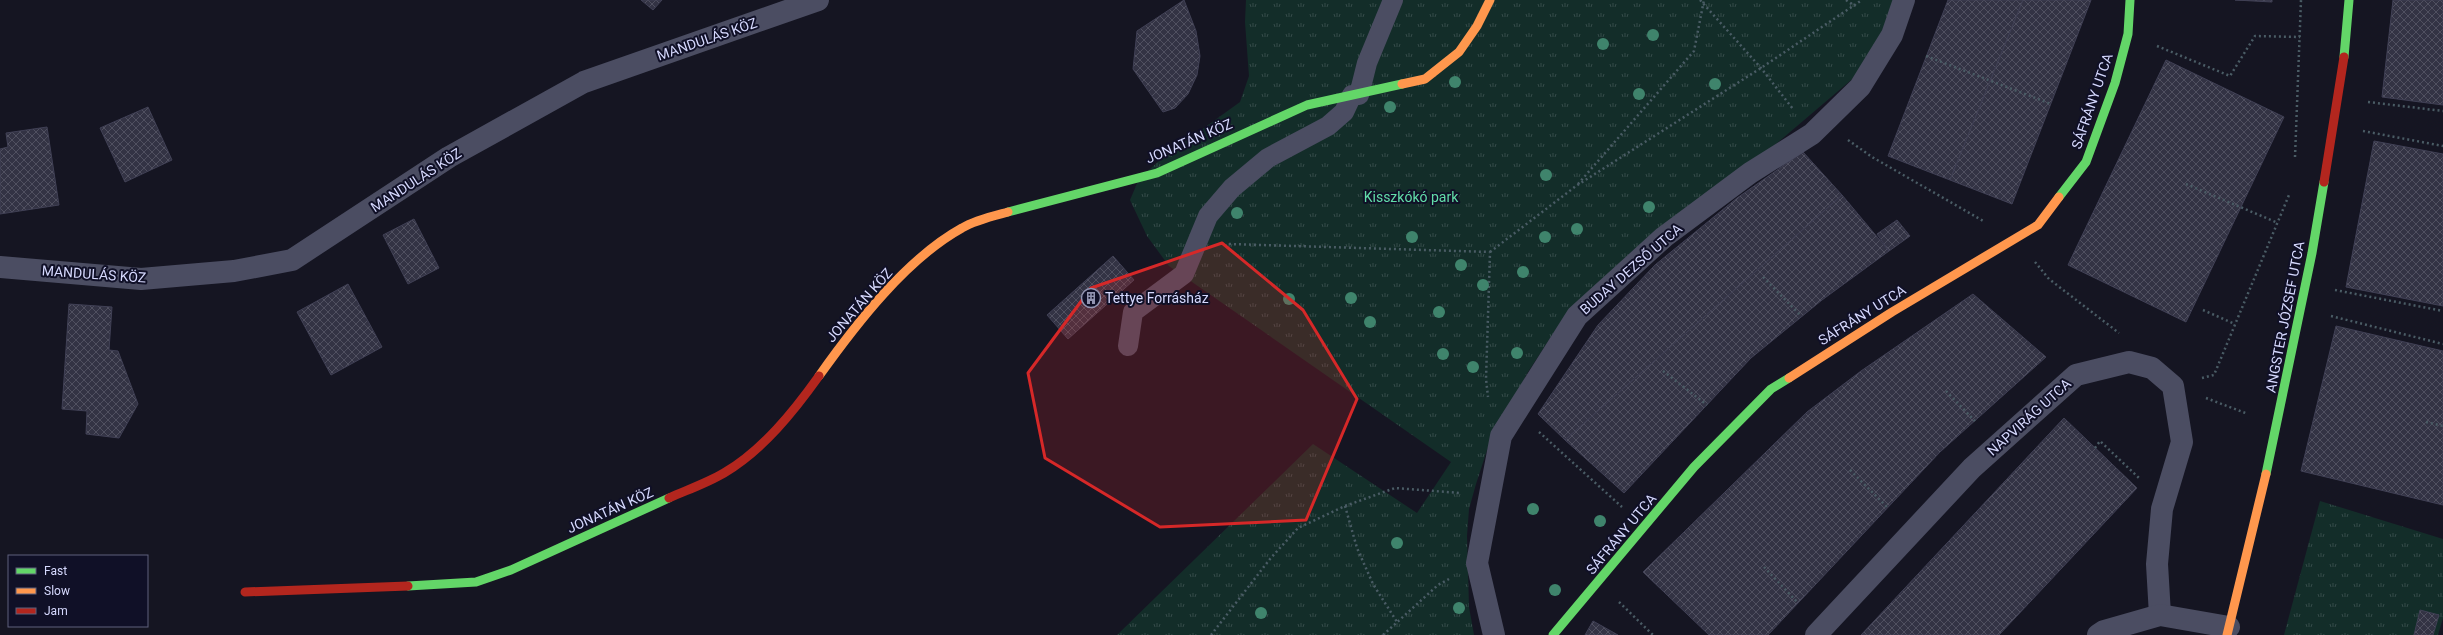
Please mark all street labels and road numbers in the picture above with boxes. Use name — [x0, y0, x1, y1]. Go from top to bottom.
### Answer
street label: MANDULÁS KÖZ — [655, 13, 759, 64]
street label: SÁFRÁNY UTCA — [2067, 51, 2116, 151]
street label: JONATÁN KÖZ — [1143, 115, 1235, 166]
street label: MANDULÁS KÖZ — [367, 144, 464, 215]
street label: BUDAY DEZSŐ UTCA — [1576, 220, 1685, 318]
street label: ANGSTER JÓZSEF UTCA — [2261, 240, 2308, 394]
street label: MANDULÁS KÖZ — [41, 261, 147, 286]
street label: JONATÁN KÖZ — [822, 264, 895, 345]
street label: SÁFRÁNY UTCA — [1815, 281, 1909, 348]
street label: NAPVIRÁG UTCA — [1983, 375, 2074, 459]
street label: JONATÁN KÖZ — [564, 483, 656, 536]
street label: SÁFRÁNY UTCA — [1582, 490, 1659, 577]

